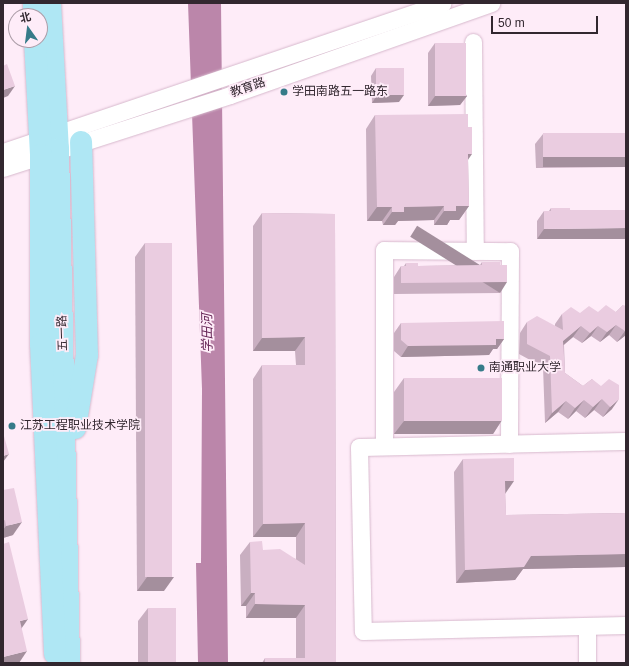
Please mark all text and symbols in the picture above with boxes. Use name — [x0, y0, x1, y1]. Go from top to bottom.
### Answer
north arrow — [8, 8, 48, 48]
scale bar — [493, 8, 600, 34]
text: 北 — [19, 10, 32, 24]
text: 50 m — [498, 16, 525, 30]
street label: 教育路 — [229, 75, 267, 101]
place label: 学田南路五一路东 — [292, 85, 388, 99]
marker: 学田南路五一路东 — [279, 87, 289, 97]
water label: 学田河 — [200, 313, 216, 353]
street label: 五一路 — [55, 315, 71, 351]
place label: 南通职业大学 — [489, 361, 561, 375]
marker: 南通职业大学 — [476, 363, 486, 373]
place label: 江苏工程职业技术学院 — [20, 419, 140, 433]
marker: 江苏工程职业技术学院 — [7, 421, 17, 431]

